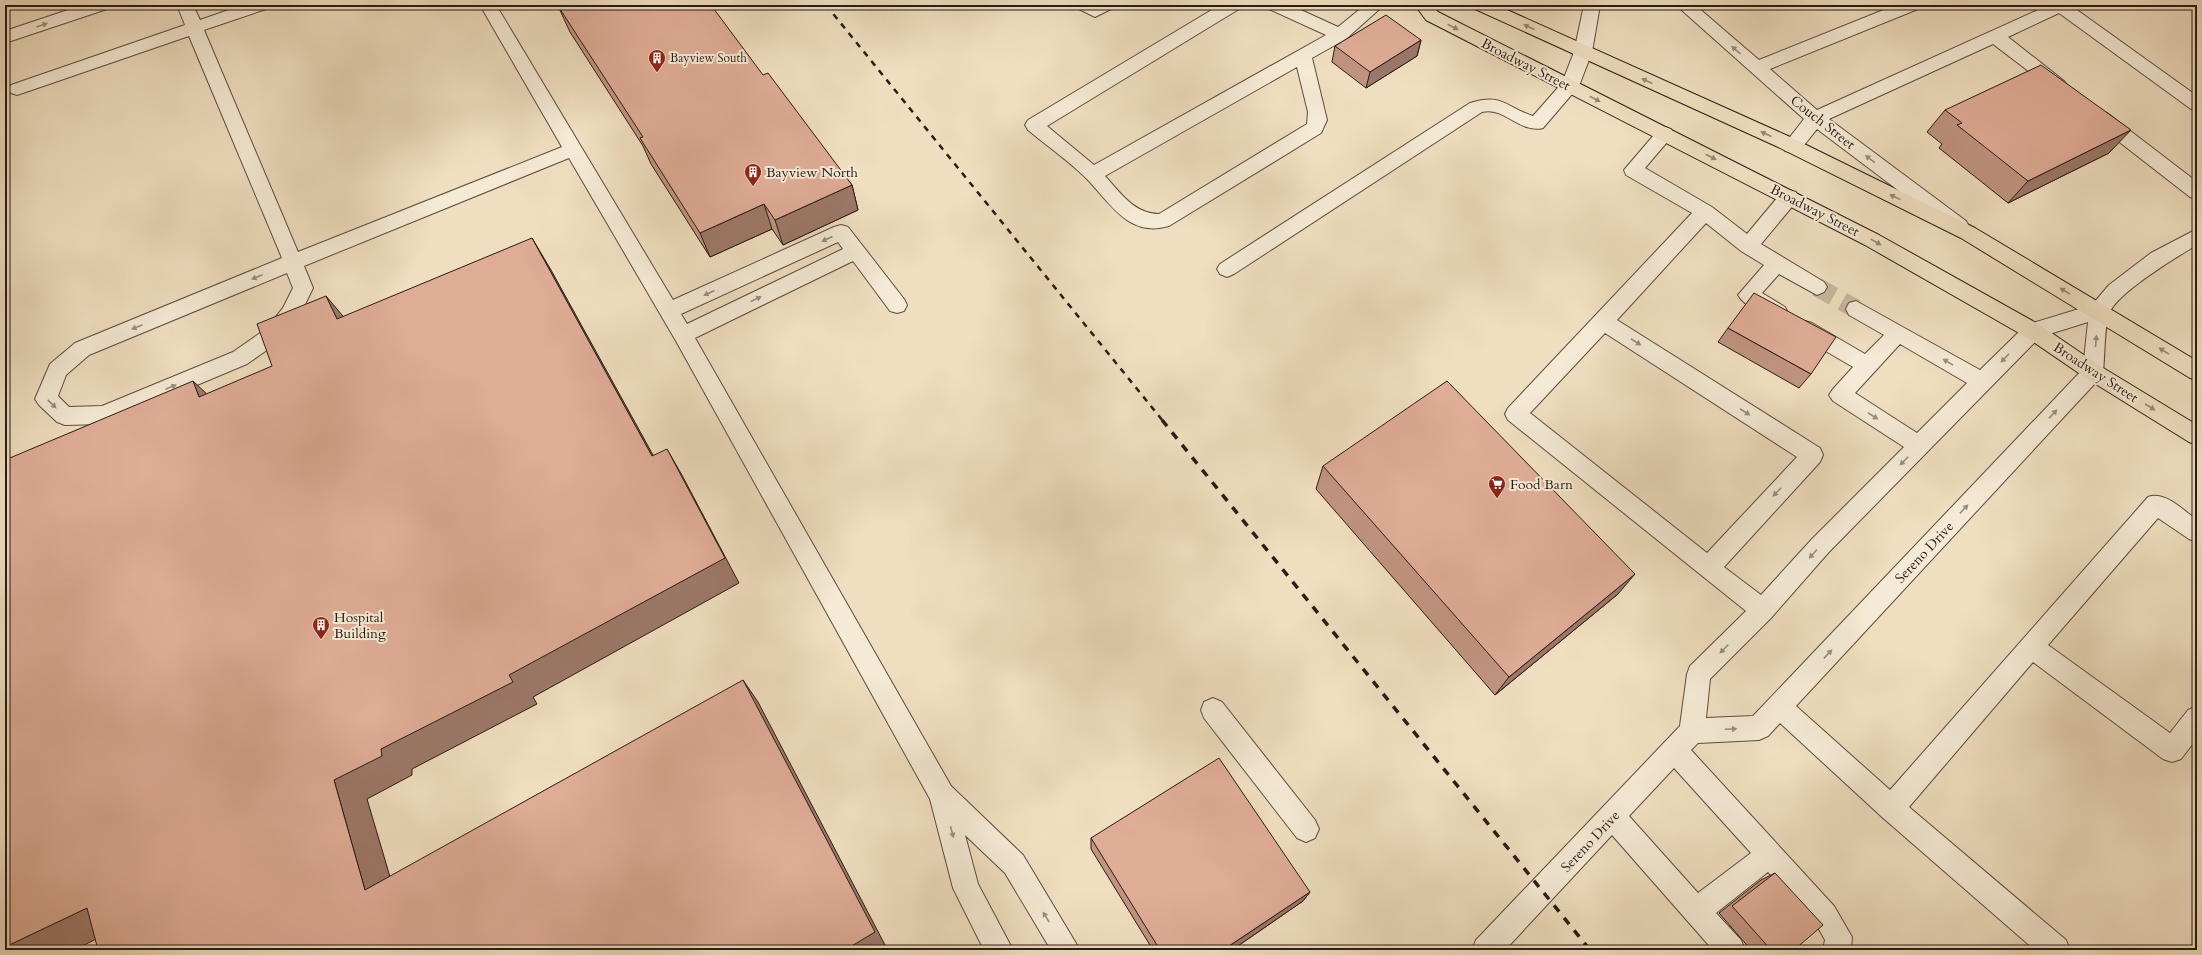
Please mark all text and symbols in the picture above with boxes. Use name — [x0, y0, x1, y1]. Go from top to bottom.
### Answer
one-way arrow — [36, 22, 48, 28]
one-way arrow — [1448, 24, 1459, 31]
one-way arrow — [1523, 24, 1534, 30]
street label: Broadway Street — [1478, 34, 1574, 95]
one-way arrow — [1731, 46, 1742, 55]
building icon: Bayview South — [647, 48, 667, 73]
place label: Bayview South — [670, 50, 747, 66]
one-way arrow — [1641, 78, 1653, 84]
street label: Couch Street — [1786, 91, 1860, 154]
one-way arrow — [1589, 95, 1600, 102]
one-way arrow — [1760, 131, 1771, 137]
one-way arrow — [1705, 154, 1716, 160]
one-way arrow — [1864, 155, 1875, 163]
building icon: Bayview North — [743, 162, 763, 187]
place label: Bayview North — [766, 163, 858, 182]
street label: Broadway Street — [1767, 180, 1863, 241]
one-way arrow — [1889, 194, 1901, 200]
one-way arrow — [821, 236, 832, 242]
one-way arrow — [1870, 239, 1882, 246]
one-way arrow — [250, 274, 262, 280]
one-way arrow — [2059, 287, 2071, 294]
one-way arrow — [703, 290, 714, 296]
one-way arrow — [750, 296, 761, 302]
one-way arrow — [130, 324, 142, 330]
one-way arrow — [2093, 335, 2100, 347]
one-way arrow — [1631, 338, 1641, 346]
street label: Broadway Street — [2050, 338, 2142, 407]
one-way arrow — [2158, 348, 2170, 355]
one-way arrow — [2000, 353, 2010, 363]
one-way arrow — [1942, 359, 1954, 366]
one-way arrow — [165, 383, 177, 390]
one-way arrow — [47, 399, 56, 408]
one-way arrow — [2145, 403, 2155, 411]
one-way arrow — [1739, 409, 1751, 416]
one-way arrow — [2049, 409, 2058, 419]
one-way arrow — [1868, 412, 1878, 420]
one-way arrow — [1899, 456, 1909, 466]
supermarket icon: Food Barn — [1487, 474, 1507, 499]
place label: Food Barn — [1510, 475, 1573, 494]
one-way arrow — [1772, 487, 1781, 497]
one-way arrow — [1960, 504, 1969, 514]
street label: Sereno Drive — [1891, 517, 1958, 587]
one-way arrow — [1808, 549, 1818, 559]
place label: Hospital Building — [334, 608, 386, 643]
building icon: Hospital Building — [311, 615, 331, 640]
one-way arrow — [1719, 644, 1729, 654]
one-way arrow — [1824, 648, 1833, 659]
one-way arrow — [1725, 726, 1737, 733]
street label: Sereno Drive — [1557, 806, 1624, 876]
one-way arrow — [949, 827, 955, 839]
one-way arrow — [1042, 911, 1049, 923]

